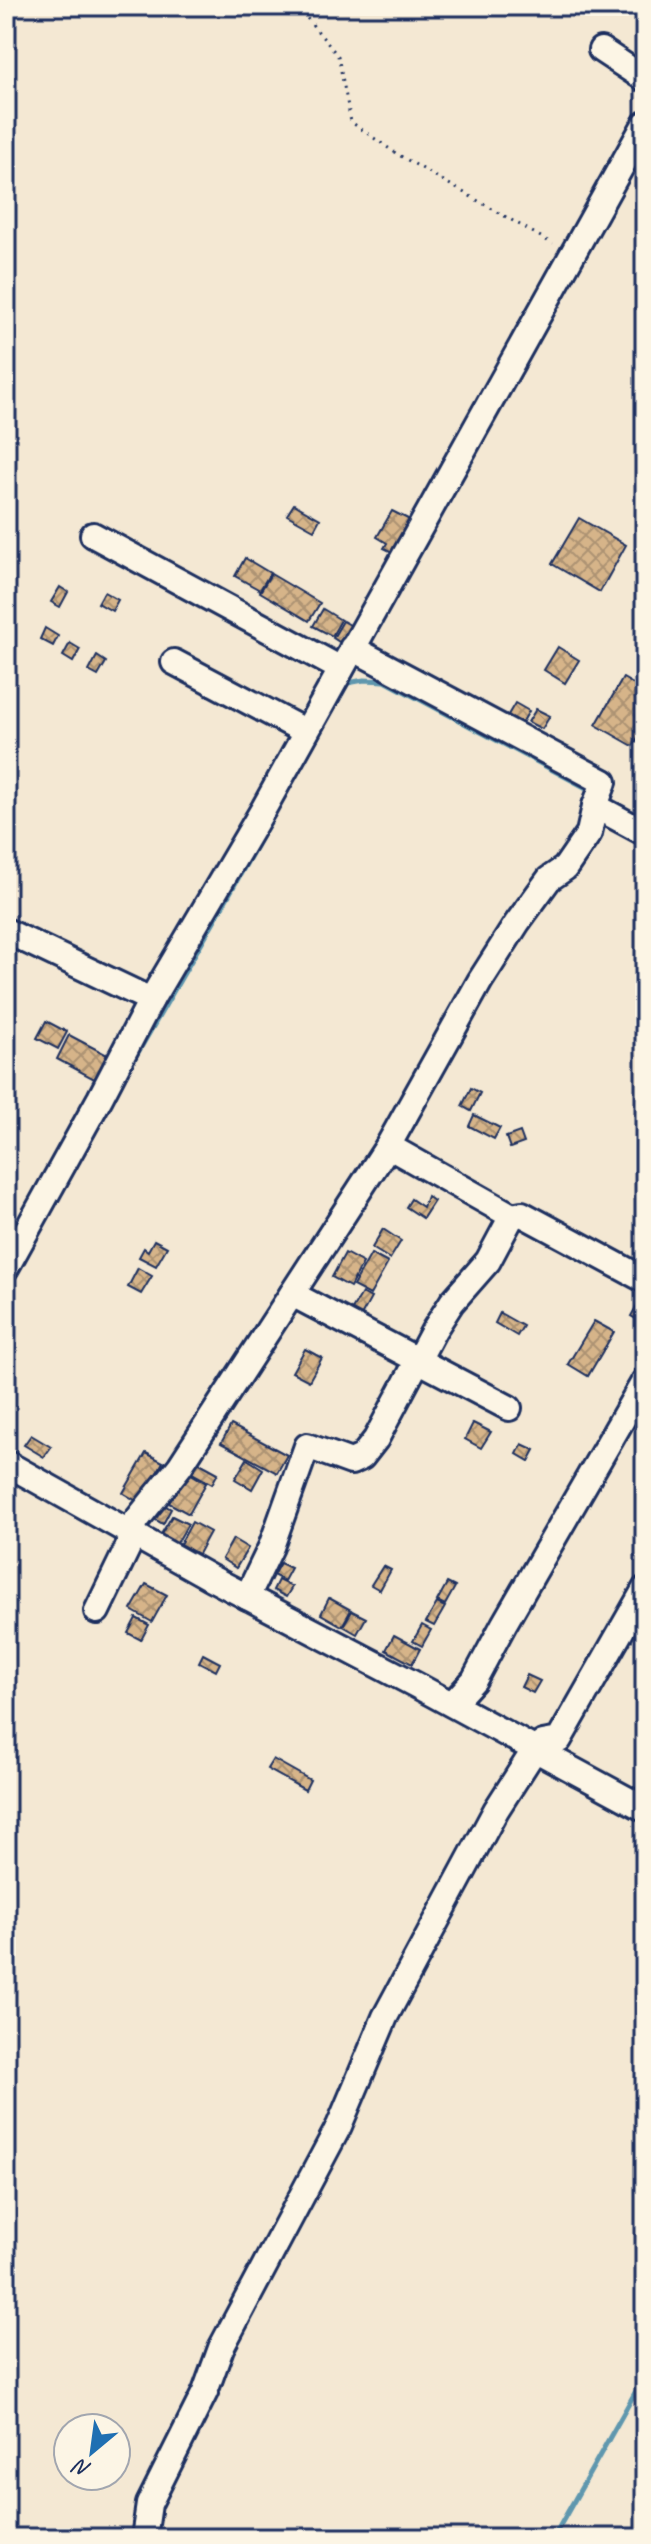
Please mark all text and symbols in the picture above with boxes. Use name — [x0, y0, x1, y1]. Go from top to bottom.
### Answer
north arrow — [52, 2412, 132, 2492]
text: N — [67, 2451, 96, 2484]

